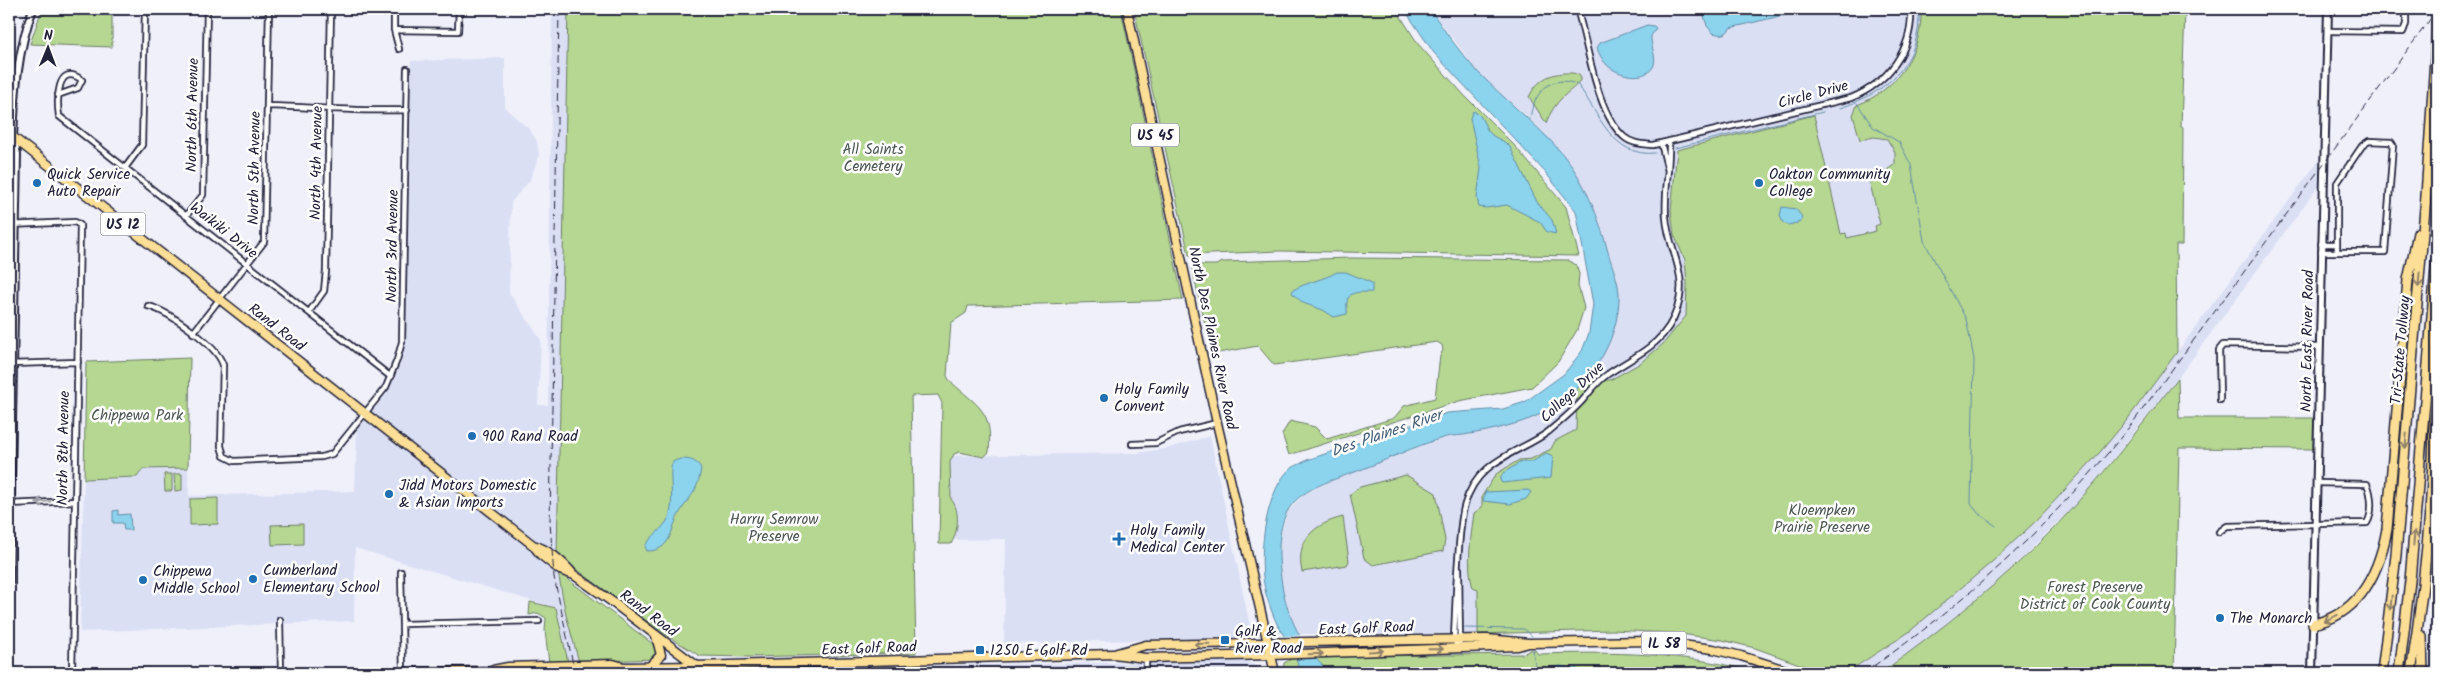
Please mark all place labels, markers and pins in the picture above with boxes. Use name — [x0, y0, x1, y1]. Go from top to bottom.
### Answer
place label: Quick Service Auto Repair — [47, 163, 130, 204]
place label: Oakton Community College — [1769, 163, 1891, 204]
marker: Quick Service Auto Repair — [31, 177, 43, 189]
marker: Oakton Community College — [1753, 177, 1765, 189]
place label: Holy Family Convent — [1114, 378, 1190, 419]
marker: Holy Family Convent — [1098, 392, 1110, 404]
place label: 900 Rand Road — [482, 425, 578, 449]
marker: 900 Rand Road — [466, 430, 478, 442]
place label: Jidd Motors Domestic & Asian Imports — [399, 474, 537, 515]
marker: Jidd Motors Domestic & Asian Imports — [383, 488, 395, 500]
place label: Holy Family Medical Center — [1130, 519, 1225, 560]
marker: Holy Family Medical Center — [1112, 532, 1126, 546]
place label: Cumberland Elementary School — [263, 559, 380, 600]
place label: Chippewa Middle School — [153, 560, 240, 601]
marker: Cumberland Elementary School — [247, 573, 259, 585]
marker: Chippewa Middle School — [137, 574, 149, 586]
place label: The Monarch — [2230, 607, 2312, 631]
marker: The Monarch — [2214, 612, 2226, 624]
place label: Golf & River Road — [1235, 620, 1302, 661]
marker: Golf & River Road — [1219, 634, 1231, 646]
place label: 1250 E Golf Rd — [990, 639, 1088, 663]
marker: 1250 E Golf Rd — [974, 644, 986, 656]

